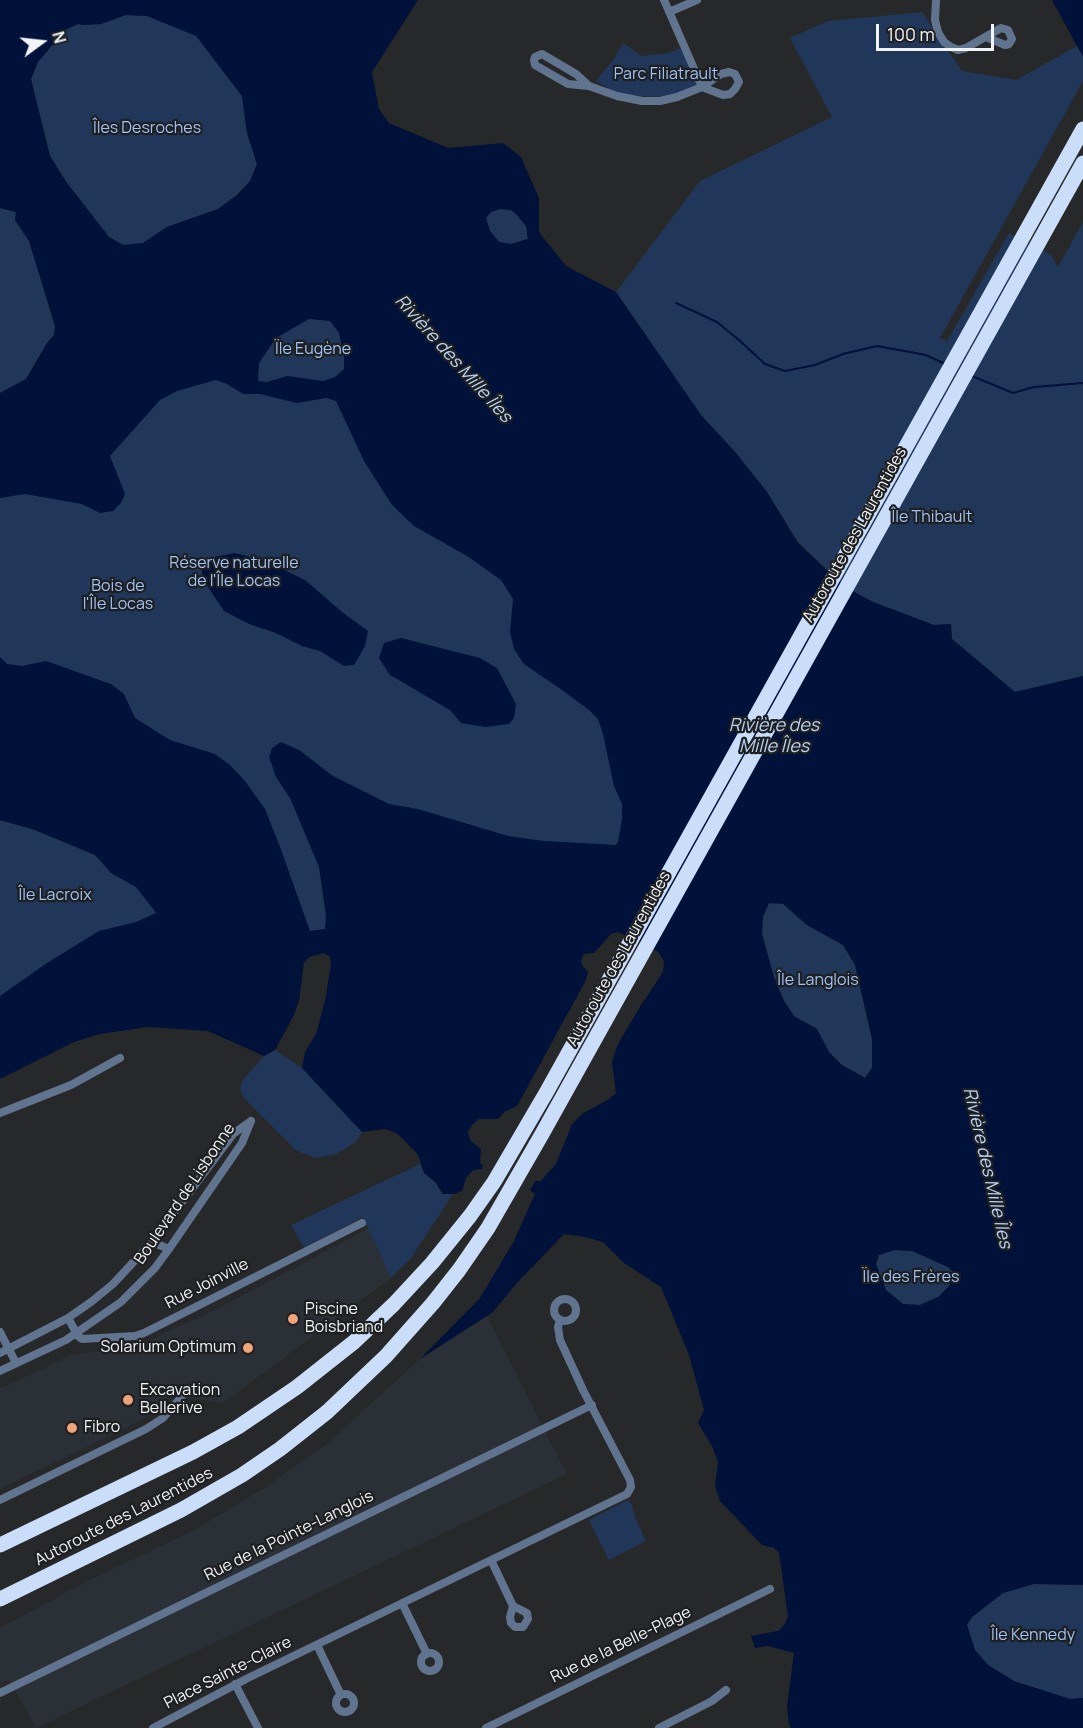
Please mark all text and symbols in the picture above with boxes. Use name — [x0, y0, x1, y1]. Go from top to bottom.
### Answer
north arrow — [12, 12, 72, 72]
scale bar — [879, 12, 998, 50]
text: 100 m — [887, 22, 935, 46]
text: N — [47, 29, 72, 46]
park label: Parc Filiatrault — [614, 65, 718, 85]
park label: Îles Desroches — [93, 119, 201, 139]
water label: Rivière des Mille Îles — [390, 291, 516, 427]
park label: Ïle Eugène — [275, 340, 351, 360]
street label: Autoroute des Laurentides — [799, 444, 911, 626]
park label: Île Thibault — [892, 508, 972, 528]
park label: Réserve naturelle de l'Île Locas — [169, 554, 299, 592]
park label: Bois de l'Île Locas — [83, 577, 153, 615]
water label: Rivière des Mille Îles — [729, 715, 819, 758]
street label: Autoroute des Laurentides — [563, 868, 675, 1050]
park label: Île Lacroix — [18, 886, 92, 906]
park label: Île Langlois — [777, 971, 859, 991]
water label: Rivière des Mille Îles — [958, 1086, 1016, 1250]
street label: Boulevard de Lisbonne — [131, 1120, 239, 1268]
street label: Rue Joinville — [162, 1255, 252, 1313]
park label: Ïle des Frères — [863, 1268, 959, 1288]
place label: Piscine Boisbriand — [305, 1300, 383, 1338]
marker: Piscine Boisbriand — [286, 1312, 300, 1326]
place label: Solarium Optimum — [100, 1338, 236, 1358]
marker: Solarium Optimum — [241, 1341, 255, 1355]
place label: Excavation Bellerive — [140, 1381, 220, 1419]
marker: Excavation Bellerive — [121, 1393, 135, 1407]
place label: Fibro — [84, 1418, 120, 1438]
marker: Fibro — [65, 1421, 79, 1435]
street label: Autoroute des Laurentides — [32, 1464, 216, 1570]
street label: Rue de la Pointe-Langlois — [201, 1487, 377, 1585]
street label: Rue de la Belle-Plage — [548, 1603, 694, 1687]
park label: Île Kennedy — [991, 1626, 1075, 1646]
street label: Place Sainte-Claire — [161, 1633, 295, 1713]

